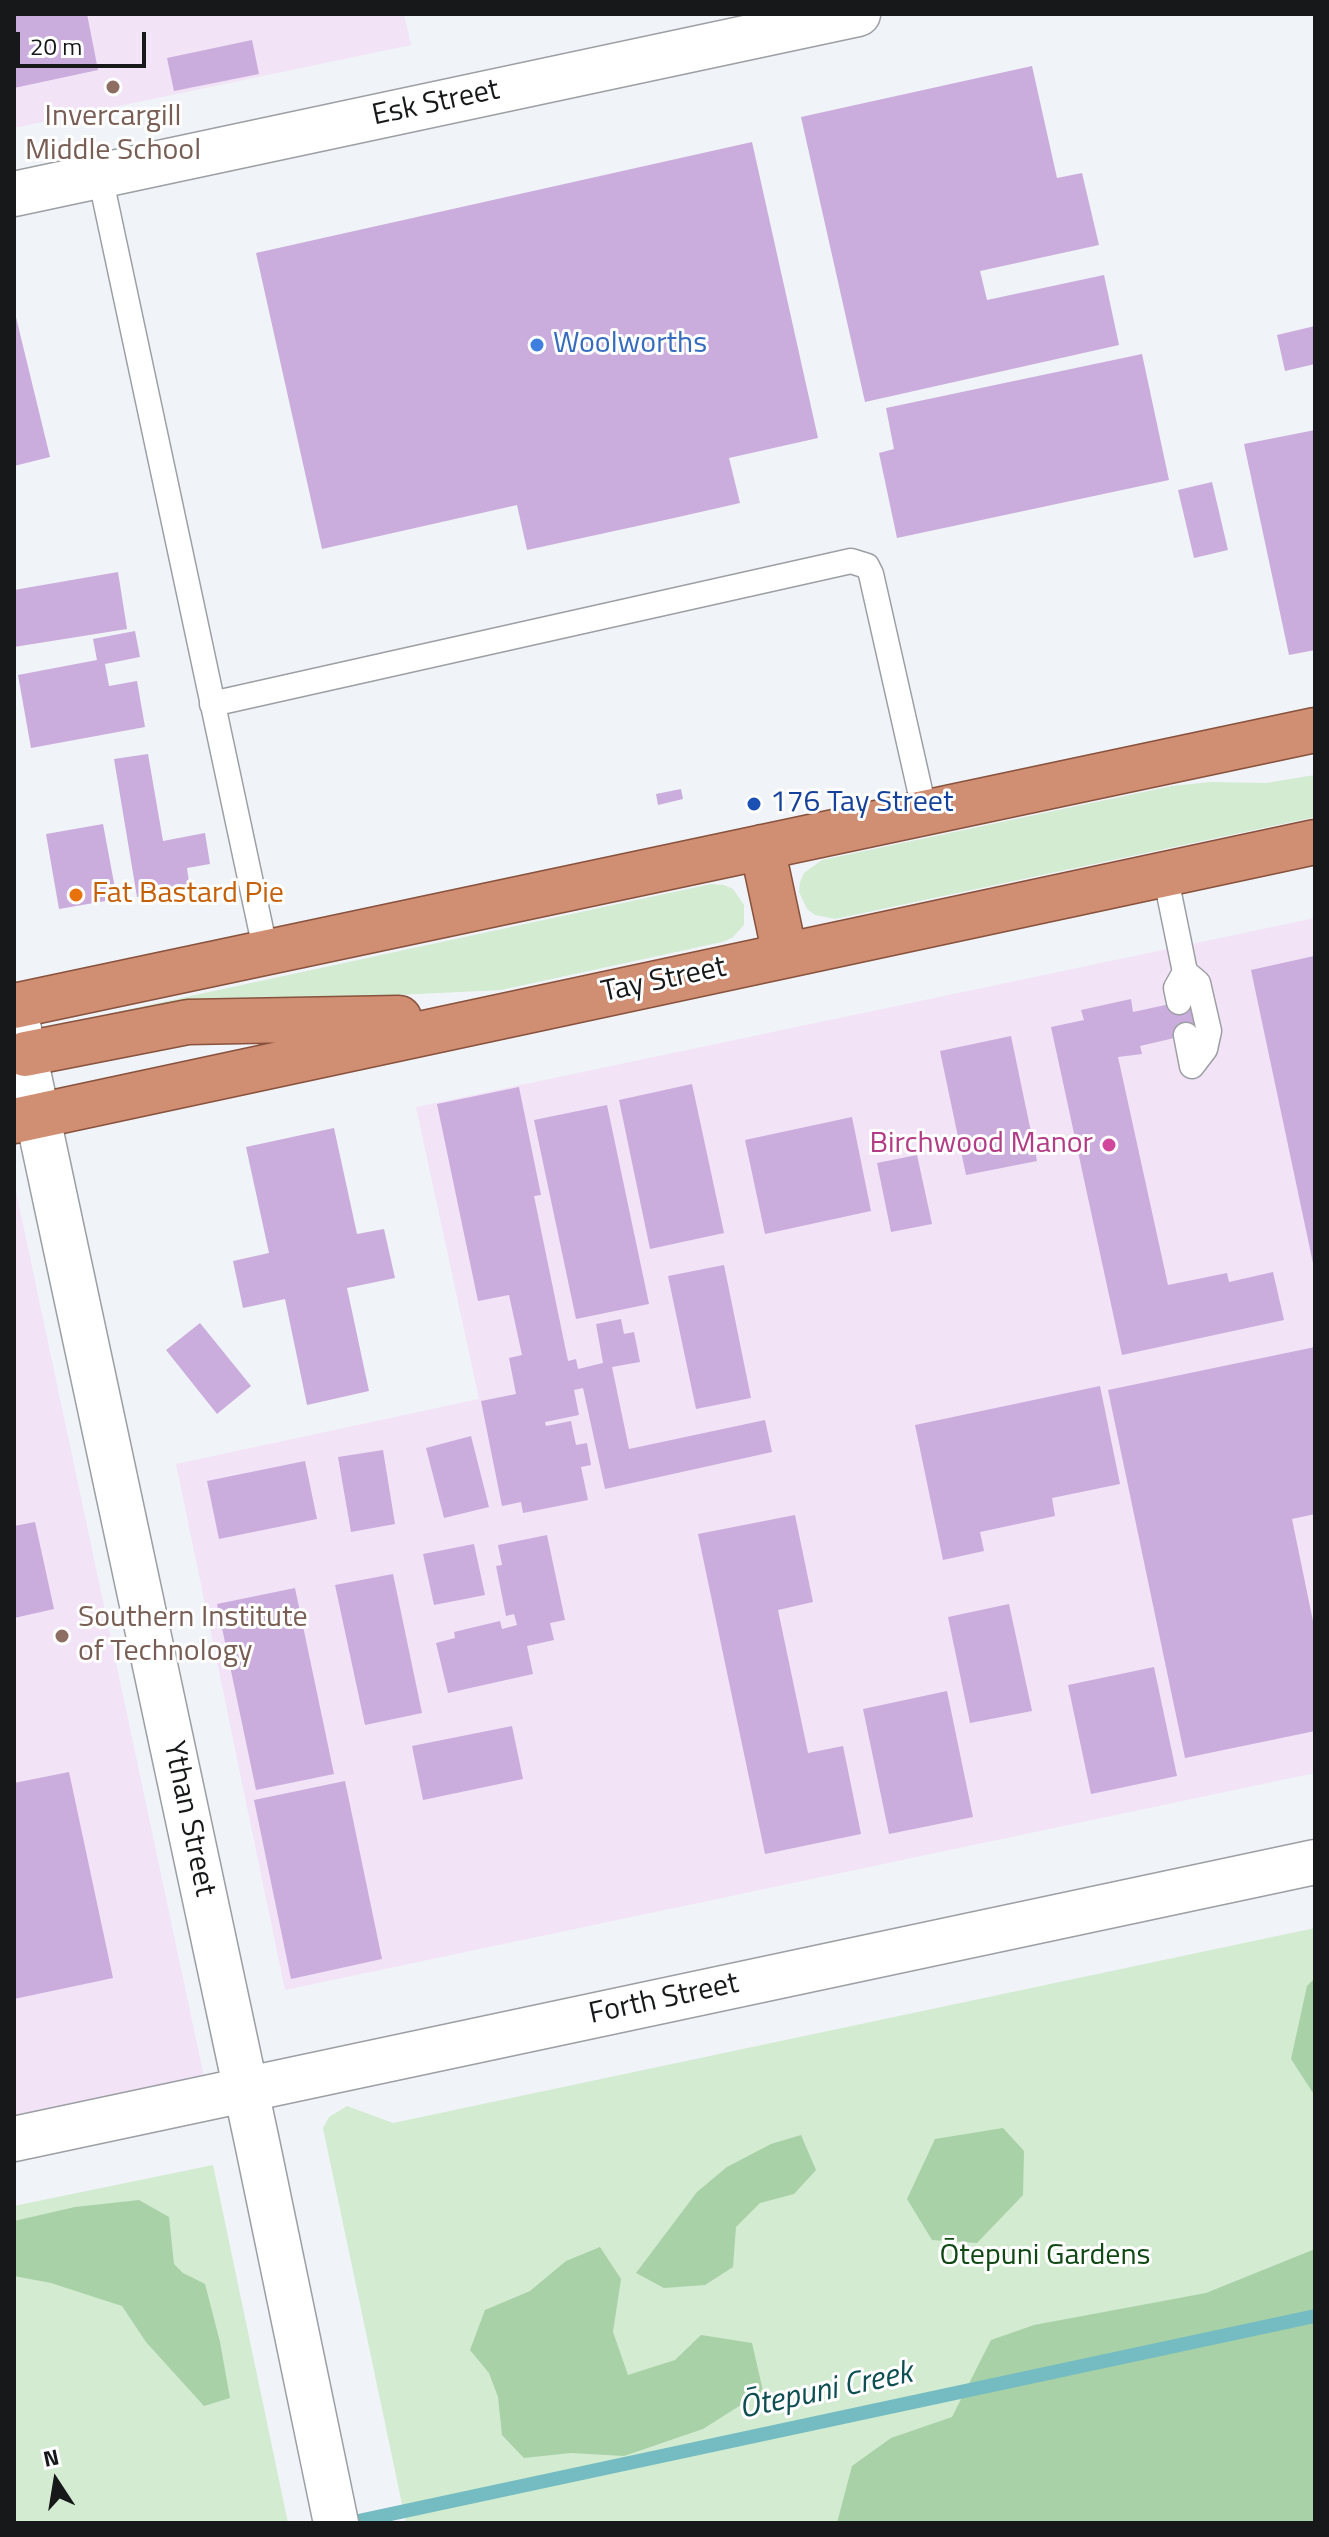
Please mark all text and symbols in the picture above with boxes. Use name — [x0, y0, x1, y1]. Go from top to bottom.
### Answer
scale bar — [20, 16, 150, 66]
text: 20 m — [30, 28, 82, 64]
street label: Esk Street — [369, 73, 503, 135]
marker: Invercargill Middle School — [104, 78, 122, 96]
place label: Invercargill Middle School — [25, 100, 201, 170]
place label: Woolworths — [553, 327, 707, 363]
marker: Woolworths — [528, 336, 546, 354]
place label: 176 Tay Street — [770, 786, 953, 822]
marker: 176 Tay Street — [745, 795, 763, 813]
place label: Fat Bastard Pie — [92, 877, 284, 913]
marker: Fat Bastard Pie — [67, 886, 85, 904]
street label: Tay Street — [598, 950, 730, 1012]
place label: Birchwood Manor — [869, 1127, 1093, 1163]
marker: Birchwood Manor — [1100, 1136, 1118, 1154]
place label: Southern Institute of Technology — [78, 1601, 308, 1672]
marker: Southern Institute of Technology — [53, 1627, 71, 1645]
street label: Ythan Street — [154, 1738, 222, 1900]
street label: Forth Street — [586, 1967, 742, 2033]
park label: Ōtepuni Gardens — [939, 2239, 1151, 2275]
water label: Ōtepuni Creek — [736, 2355, 916, 2429]
text: N — [40, 2439, 62, 2476]
north arrow — [16, 2441, 96, 2521]

